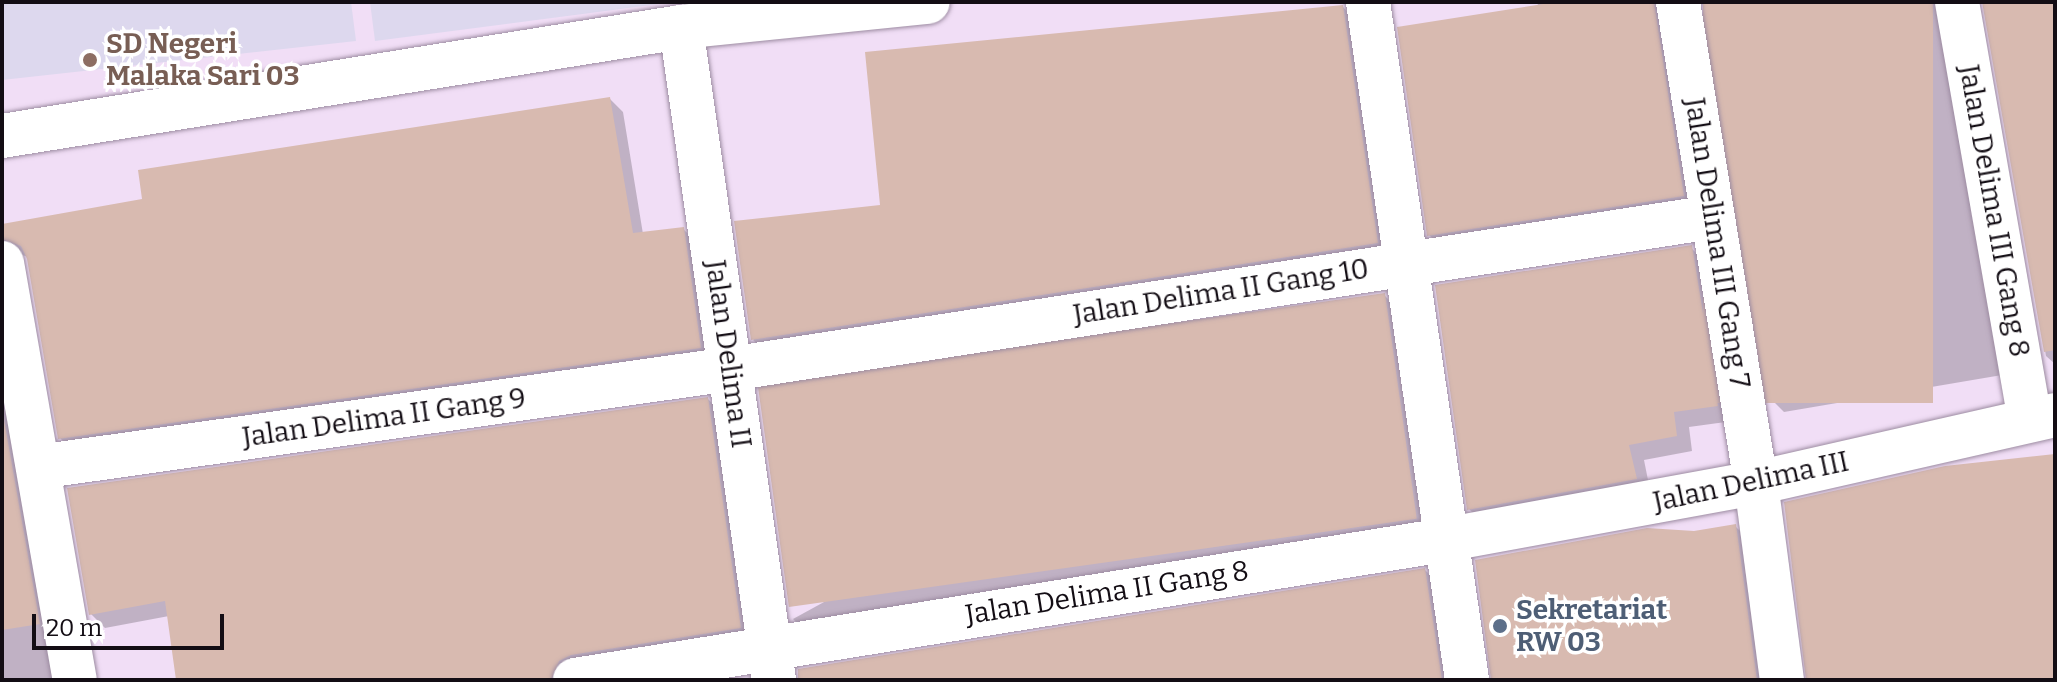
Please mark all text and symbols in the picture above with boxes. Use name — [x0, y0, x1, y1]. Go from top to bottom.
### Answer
place label: SD Negeri Malaka Sari 03 — [106, 27, 300, 93]
marker: SD Negeri Malaka Sari 03 — [81, 51, 99, 69]
street label: Jalan Delima III Gang 8 — [1952, 62, 2036, 360]
street label: Jalan Delima III Gang 7 — [1677, 95, 1757, 391]
street label: Jalan Delima II Gang 10 — [1071, 252, 1371, 332]
street label: Jalan Delima II — [698, 258, 758, 450]
street label: Jalan Delima II Gang 9 — [240, 381, 528, 455]
street label: Jalan Delima III — [1650, 445, 1852, 519]
street label: Jalan Delima II Gang 8 — [963, 554, 1251, 632]
place label: Sekretariat RW 03 — [1516, 593, 1667, 659]
scale bar — [36, 598, 228, 648]
text: 20 m — [46, 614, 102, 642]
marker: Sekretariat RW 03 — [1491, 617, 1509, 635]

